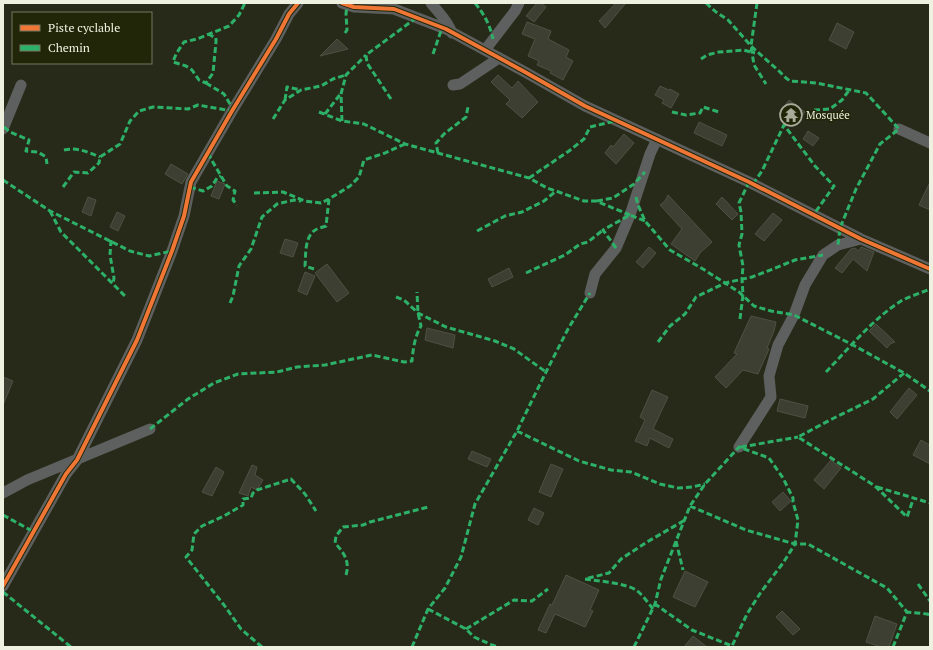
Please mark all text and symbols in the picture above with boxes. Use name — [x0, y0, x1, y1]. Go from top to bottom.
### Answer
legend — [12, 12, 152, 64]
text: Piste cyclable — [48, 20, 120, 35]
text: Chemin — [48, 40, 90, 55]
temple icon: Mosquée — [778, 102, 804, 128]
place label: Mosquée — [806, 108, 850, 122]

